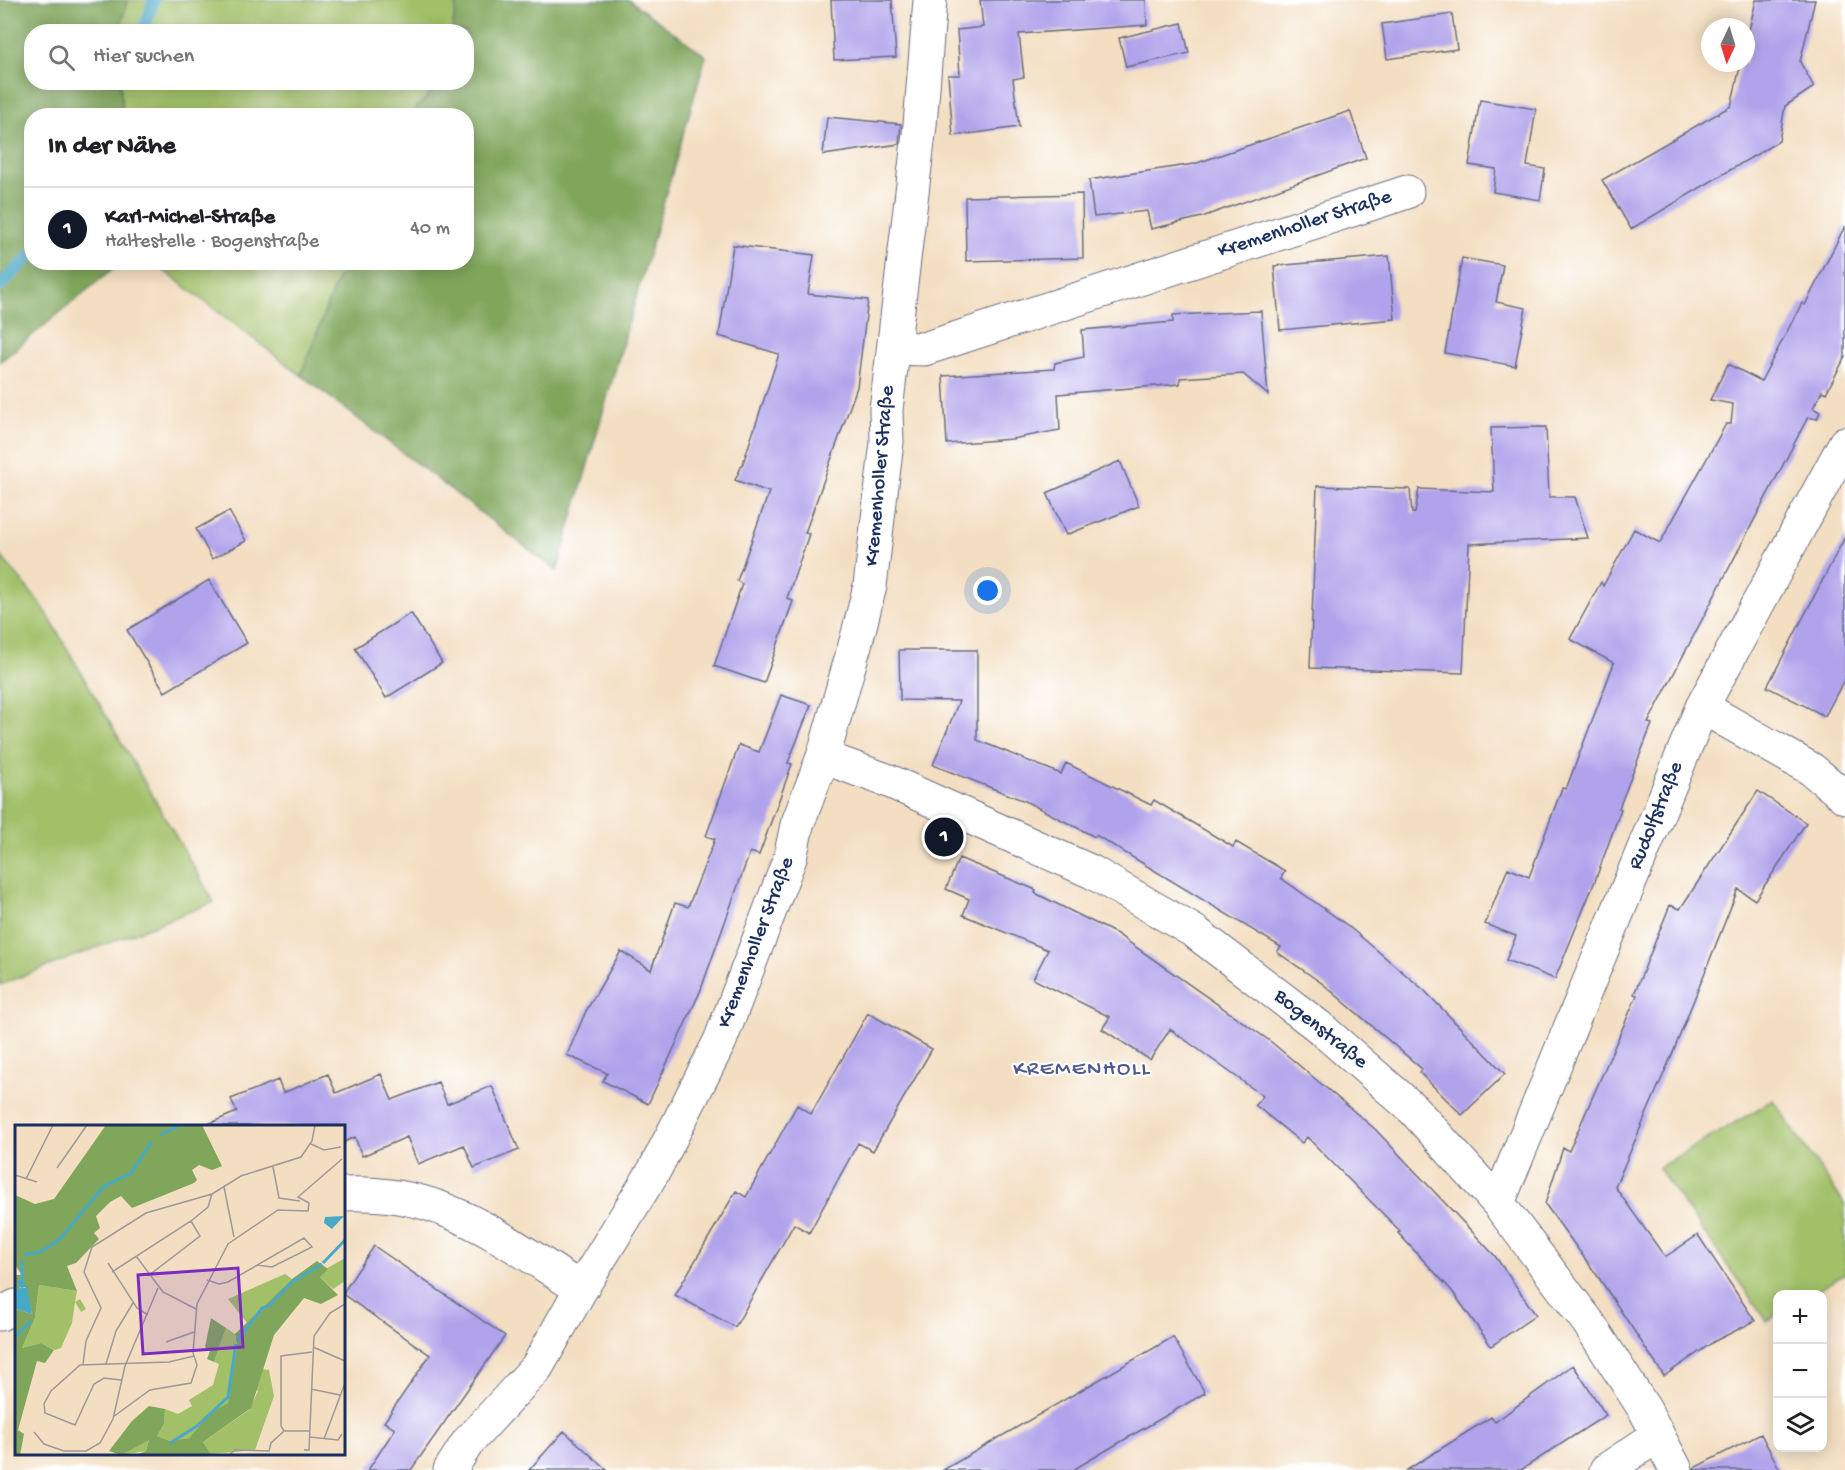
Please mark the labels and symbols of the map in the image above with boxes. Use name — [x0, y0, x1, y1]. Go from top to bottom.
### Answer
north arrow — [1701, 18, 1755, 72]
street label: Kremenholler Straße — [1215, 185, 1396, 265]
street label: Kremenholler Straße — [861, 383, 901, 567]
your location — [973, 576, 1002, 605]
street label: Rudolfstraße — [1624, 757, 1690, 874]
pin: 1 — [924, 814, 964, 860]
street label: Kremenholler Straße — [713, 853, 802, 1032]
street label: Bogenstraße — [1267, 984, 1373, 1076]
district label: KREMENHOLL — [1013, 1057, 1151, 1083]
inset map — [15, 1125, 345, 1455]

